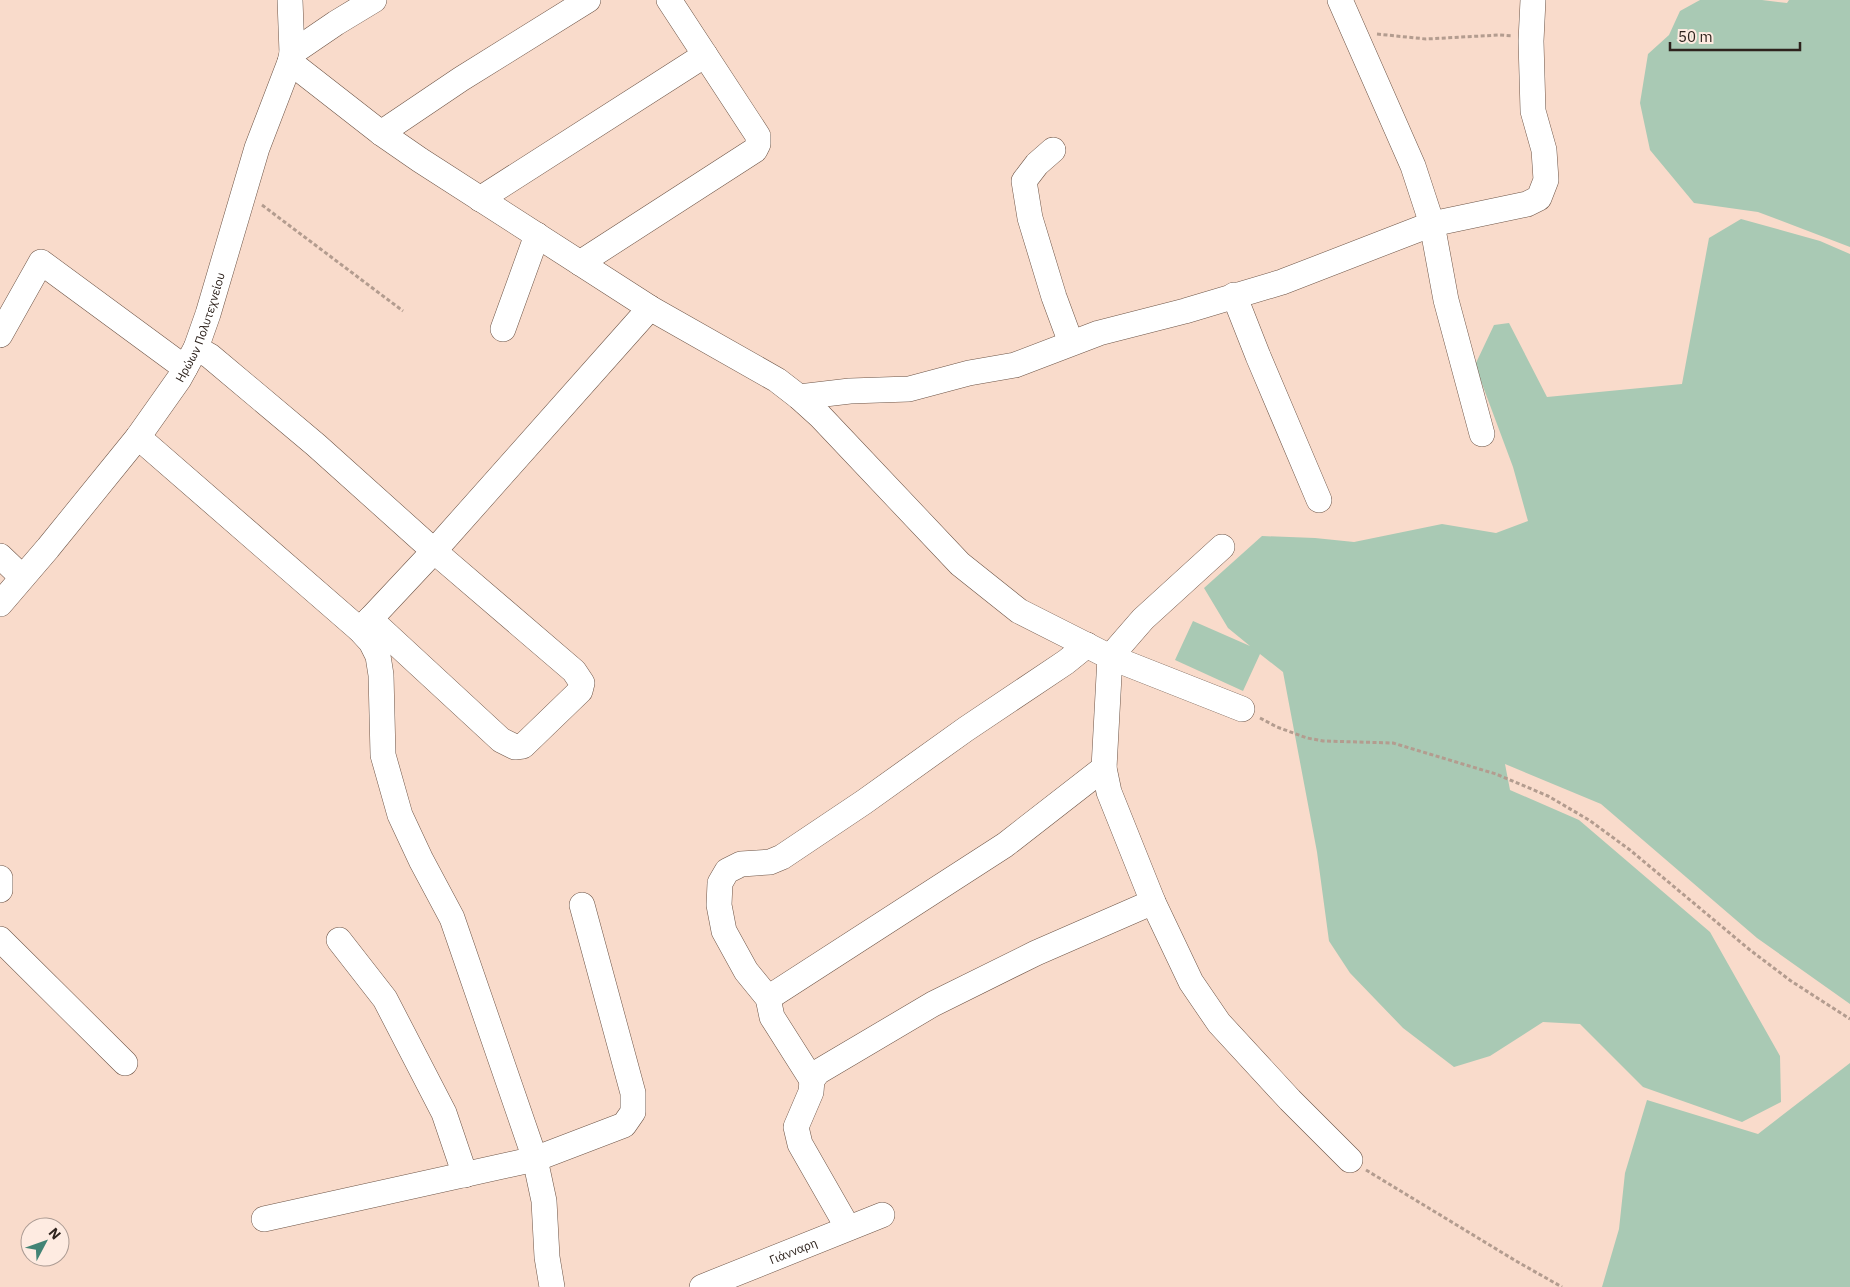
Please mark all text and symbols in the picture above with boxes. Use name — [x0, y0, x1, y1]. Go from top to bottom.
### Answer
scale bar — [1670, 20, 1800, 52]
text: 50 m — [1678, 27, 1713, 46]
street label: Ηρώων Πολυτεχνείου — [171, 270, 227, 384]
north arrow — [20, 1217, 70, 1267]
text: N — [45, 1224, 65, 1243]
street label: Γιάνναρη — [767, 1234, 819, 1267]

